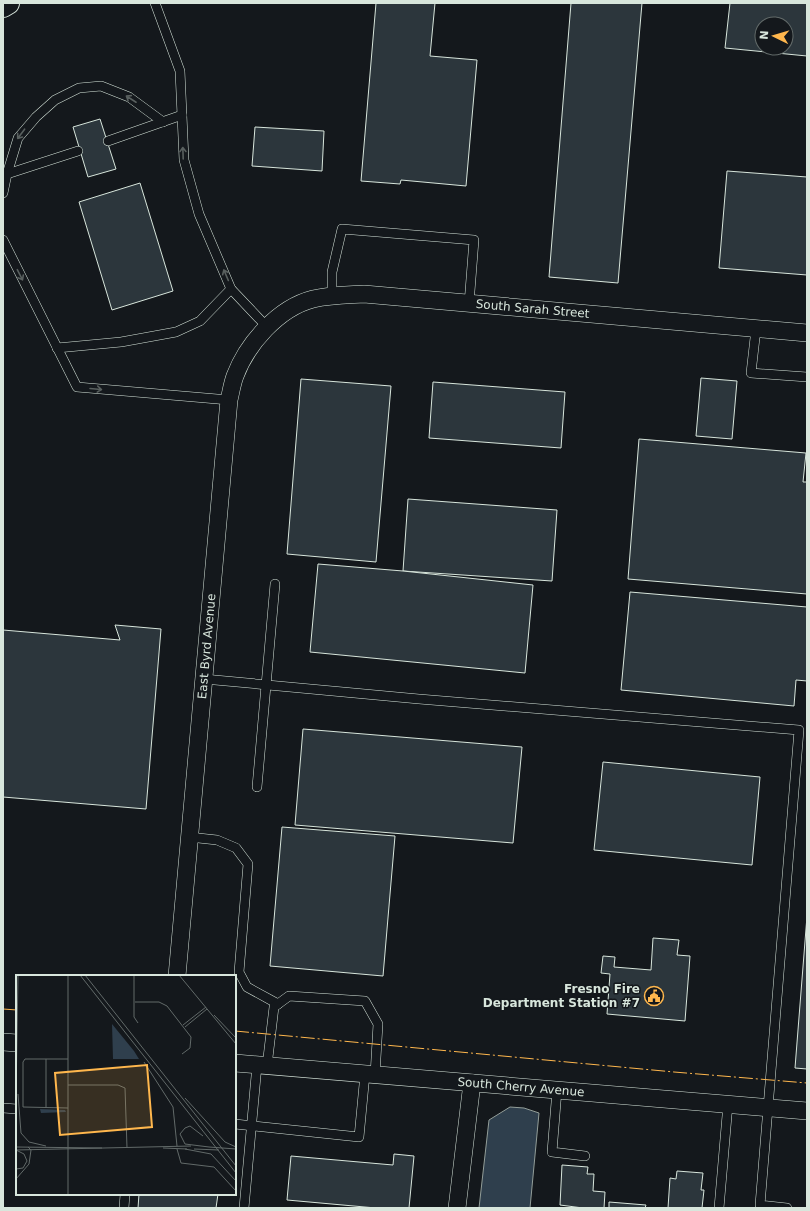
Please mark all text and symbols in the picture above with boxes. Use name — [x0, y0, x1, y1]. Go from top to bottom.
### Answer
north arrow — [754, 16, 794, 56]
text: N — [758, 30, 771, 40]
one-way arrow — [126, 95, 137, 103]
one-way arrow — [17, 129, 26, 140]
one-way arrow — [180, 147, 187, 160]
one-way arrow — [17, 269, 25, 281]
one-way arrow — [221, 270, 229, 282]
street label: South Sarah Street — [475, 297, 590, 321]
one-way arrow — [89, 385, 102, 393]
street label: East Byrd Avenue — [195, 593, 218, 700]
inset map — [16, 975, 236, 1195]
place label: Fresno Fire Department Station #7 — [483, 982, 640, 1010]
public building icon: Fresno Fire Department Station #7 — [643, 985, 665, 1007]
street label: South Cherry Avenue — [457, 1075, 585, 1099]

